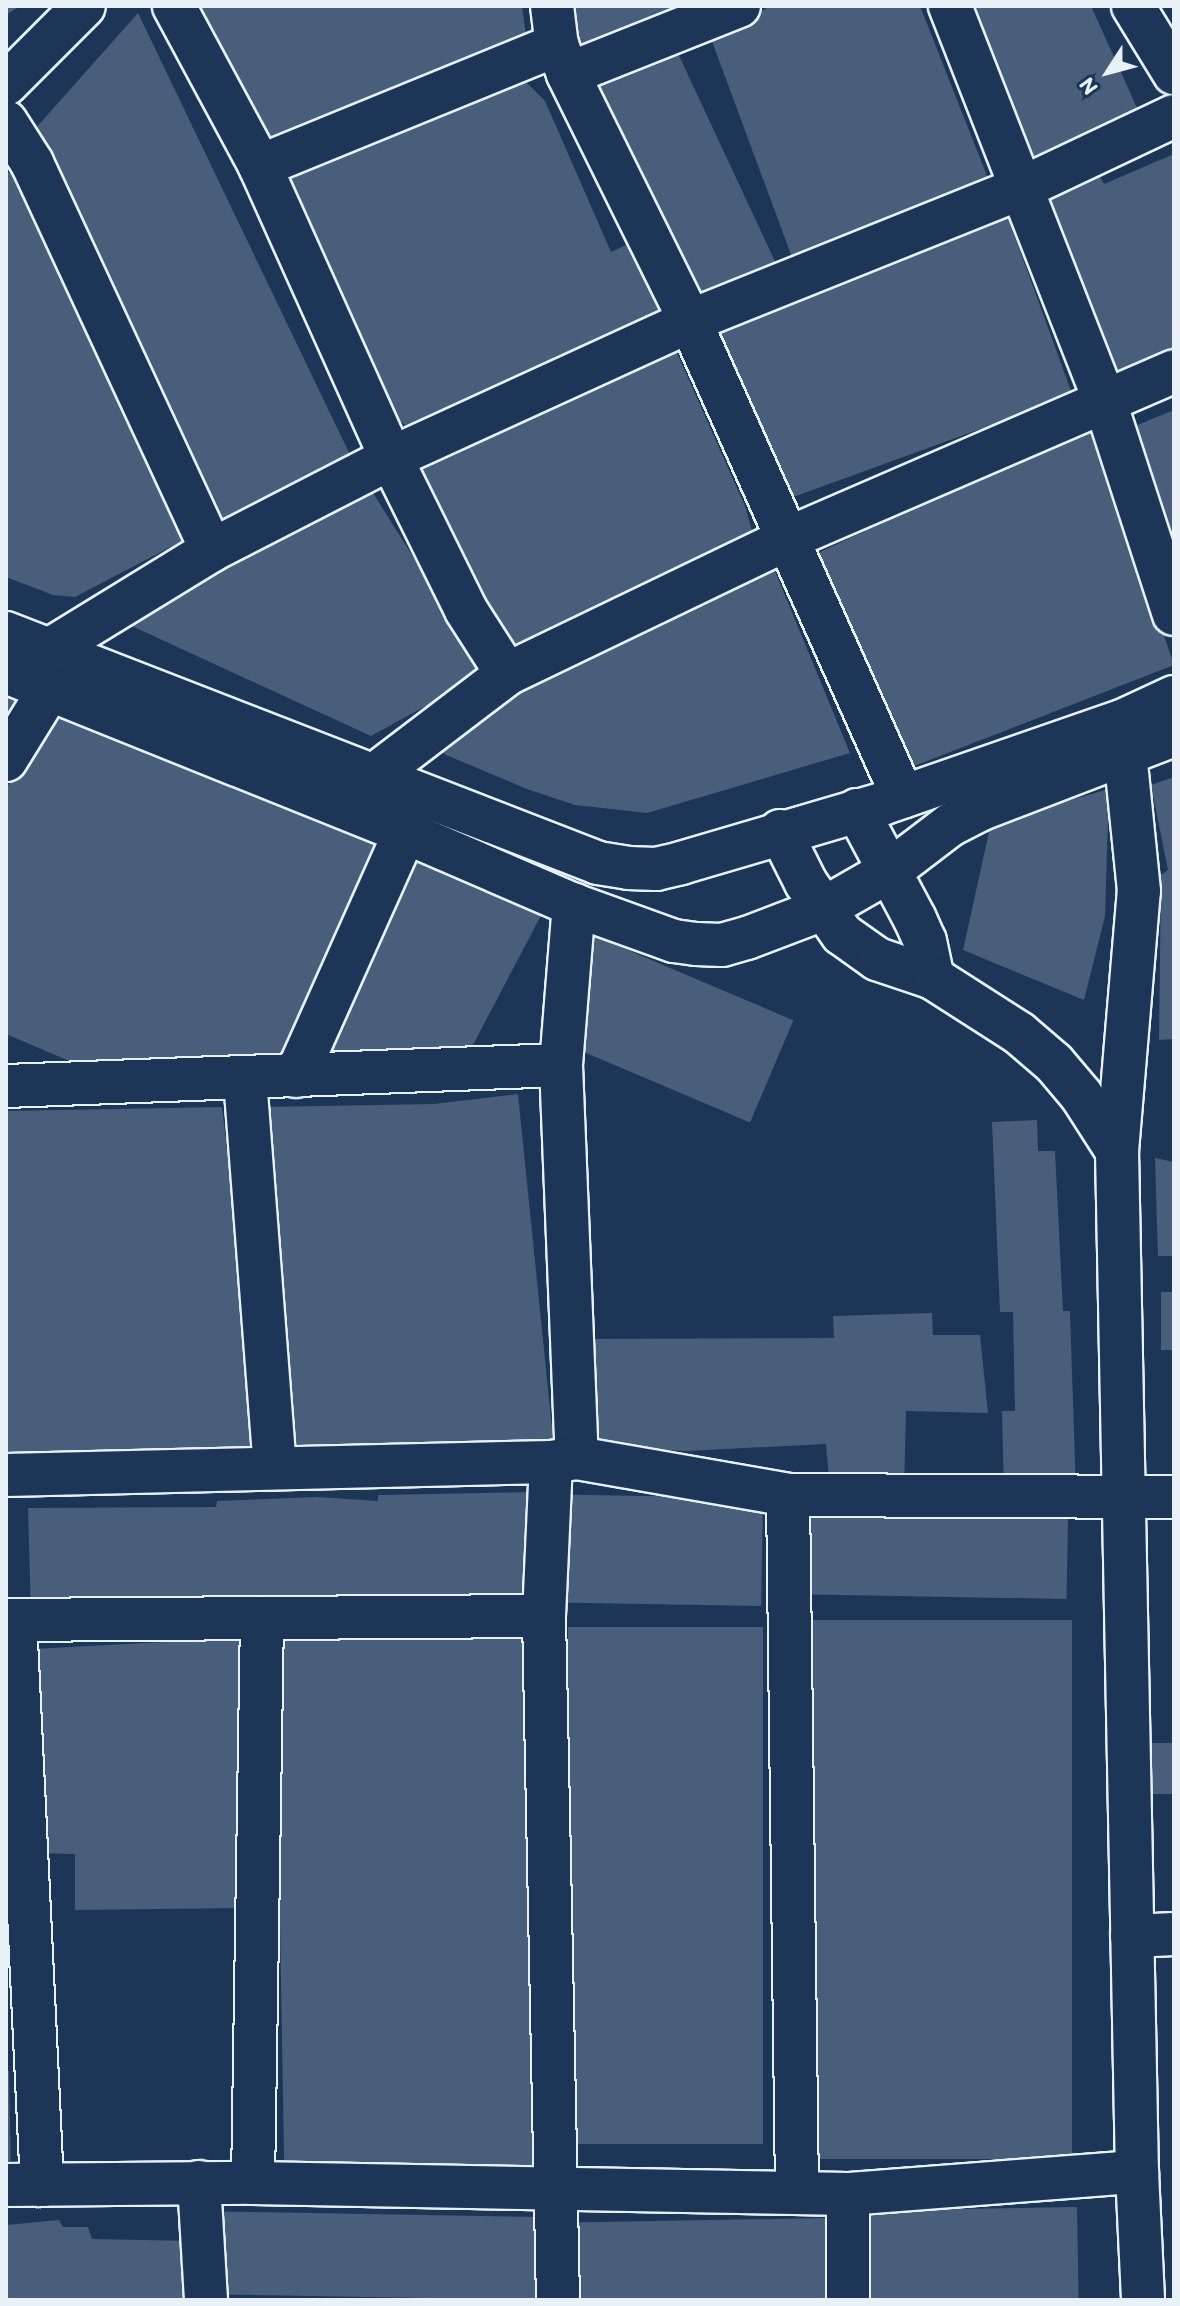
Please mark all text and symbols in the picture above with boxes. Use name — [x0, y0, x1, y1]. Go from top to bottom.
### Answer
north arrow — [1068, 32, 1148, 112]
text: N — [1073, 72, 1103, 100]

